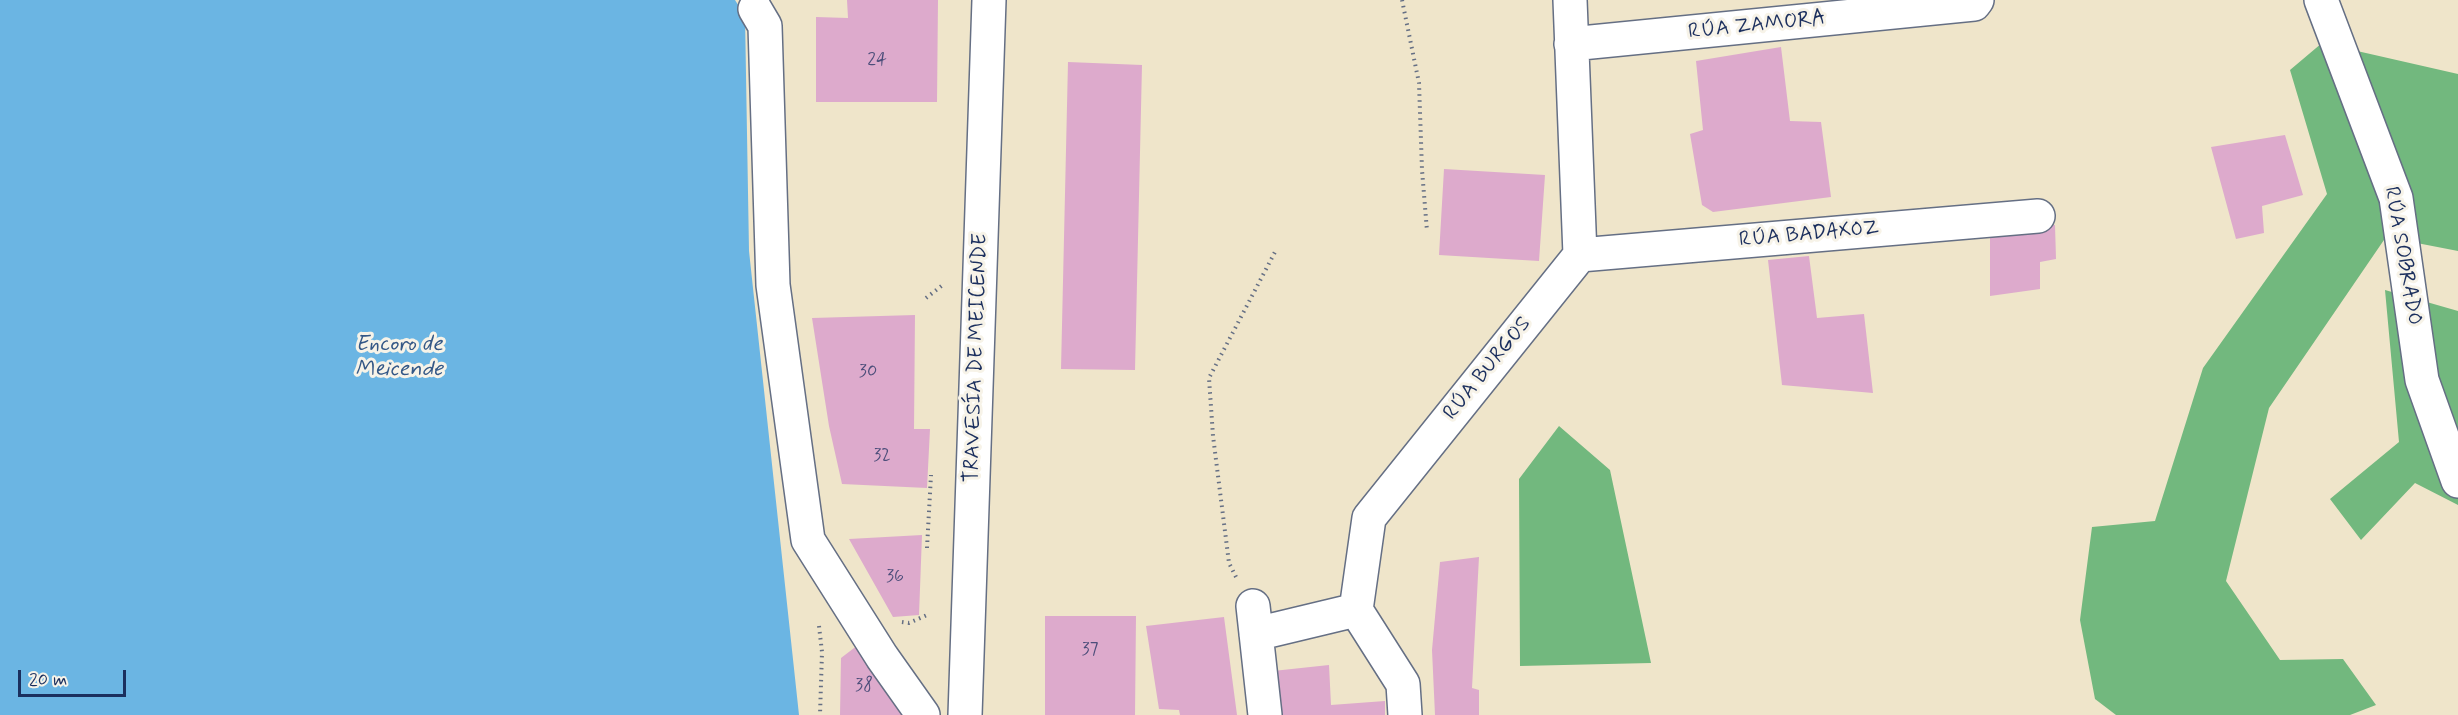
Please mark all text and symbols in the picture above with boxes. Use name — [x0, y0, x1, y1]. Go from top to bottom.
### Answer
street label: RÚA ZAMORA — [1687, 6, 1827, 46]
house number: 24 — [867, 49, 887, 71]
street label: RÚA SOBRADO — [2377, 185, 2427, 327]
street label: RÚA BADAXOZ — [1738, 216, 1880, 254]
street label: TRAVESÍA DE MEICENDE — [960, 233, 994, 483]
street label: RÚA BURGOS — [1439, 312, 1537, 426]
water label: Encoro de Meicende — [355, 332, 443, 384]
house number: 30 — [859, 361, 877, 383]
house number: 32 — [873, 445, 891, 467]
house number: 36 — [886, 566, 904, 588]
house number: 37 — [1081, 639, 1099, 661]
scale bar — [21, 658, 129, 696]
text: 20 m — [29, 668, 67, 692]
house number: 38 — [855, 675, 873, 697]

